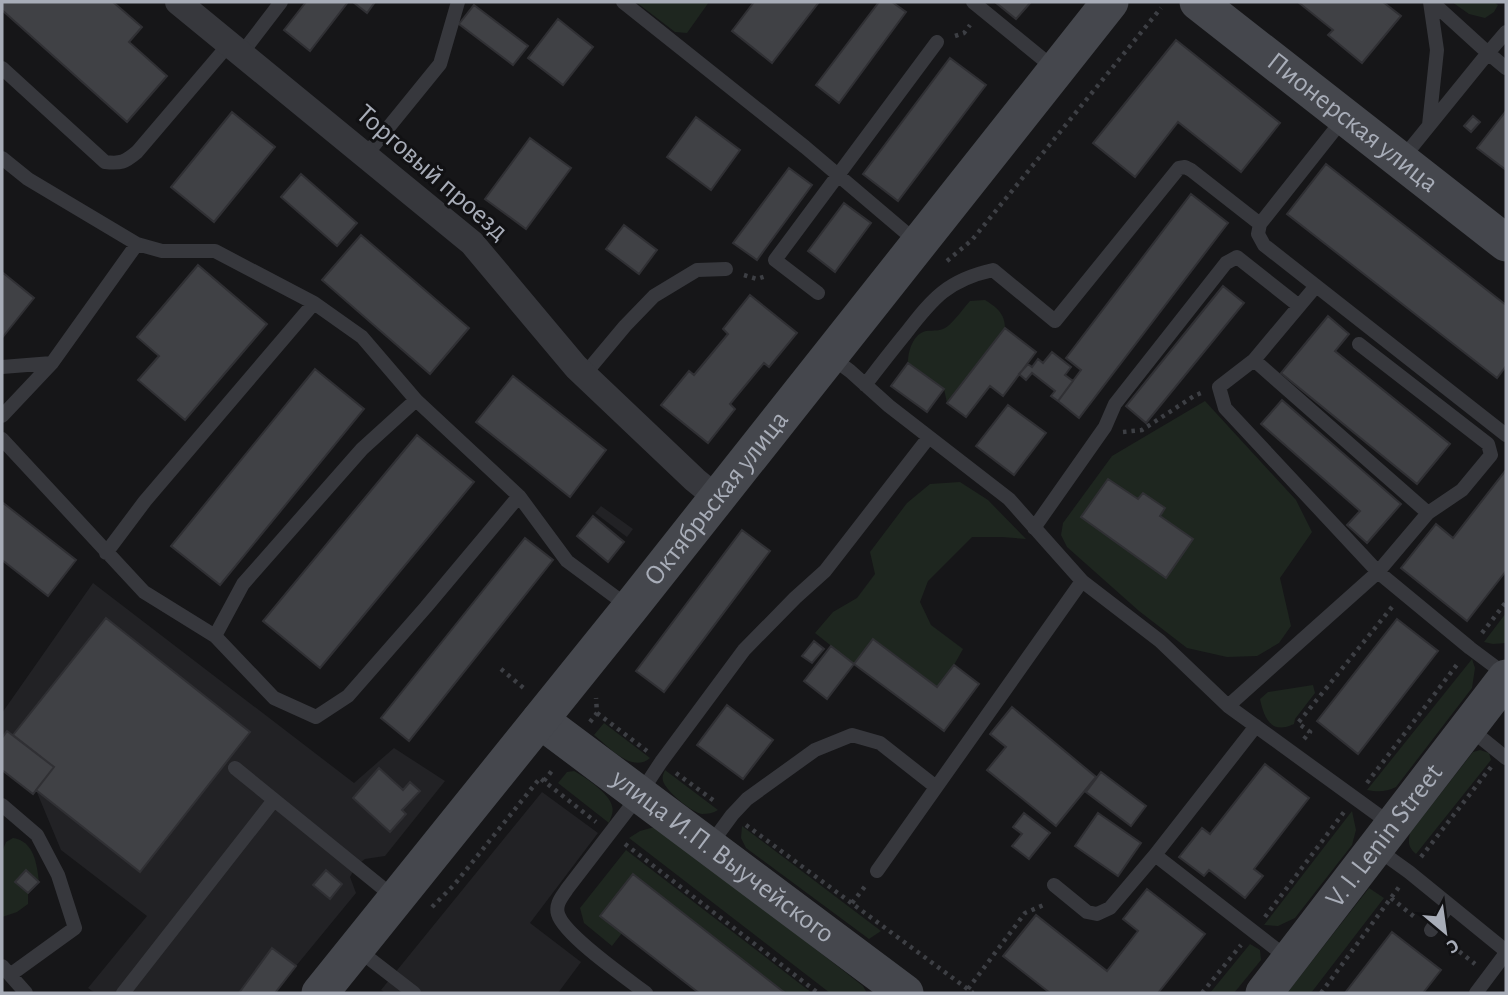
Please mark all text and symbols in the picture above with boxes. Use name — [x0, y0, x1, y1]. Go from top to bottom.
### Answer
street label: Пионерская улица — [1262, 47, 1443, 198]
street label: Торговый проезд — [351, 100, 513, 246]
street label: Октябрьская улица — [639, 406, 794, 591]
street label: V. I. Lenin Street — [1321, 759, 1448, 913]
street label: улица И.П. Выучейского — [605, 764, 839, 949]
north arrow — [1410, 897, 1480, 967]
text: С — [1443, 935, 1462, 956]

